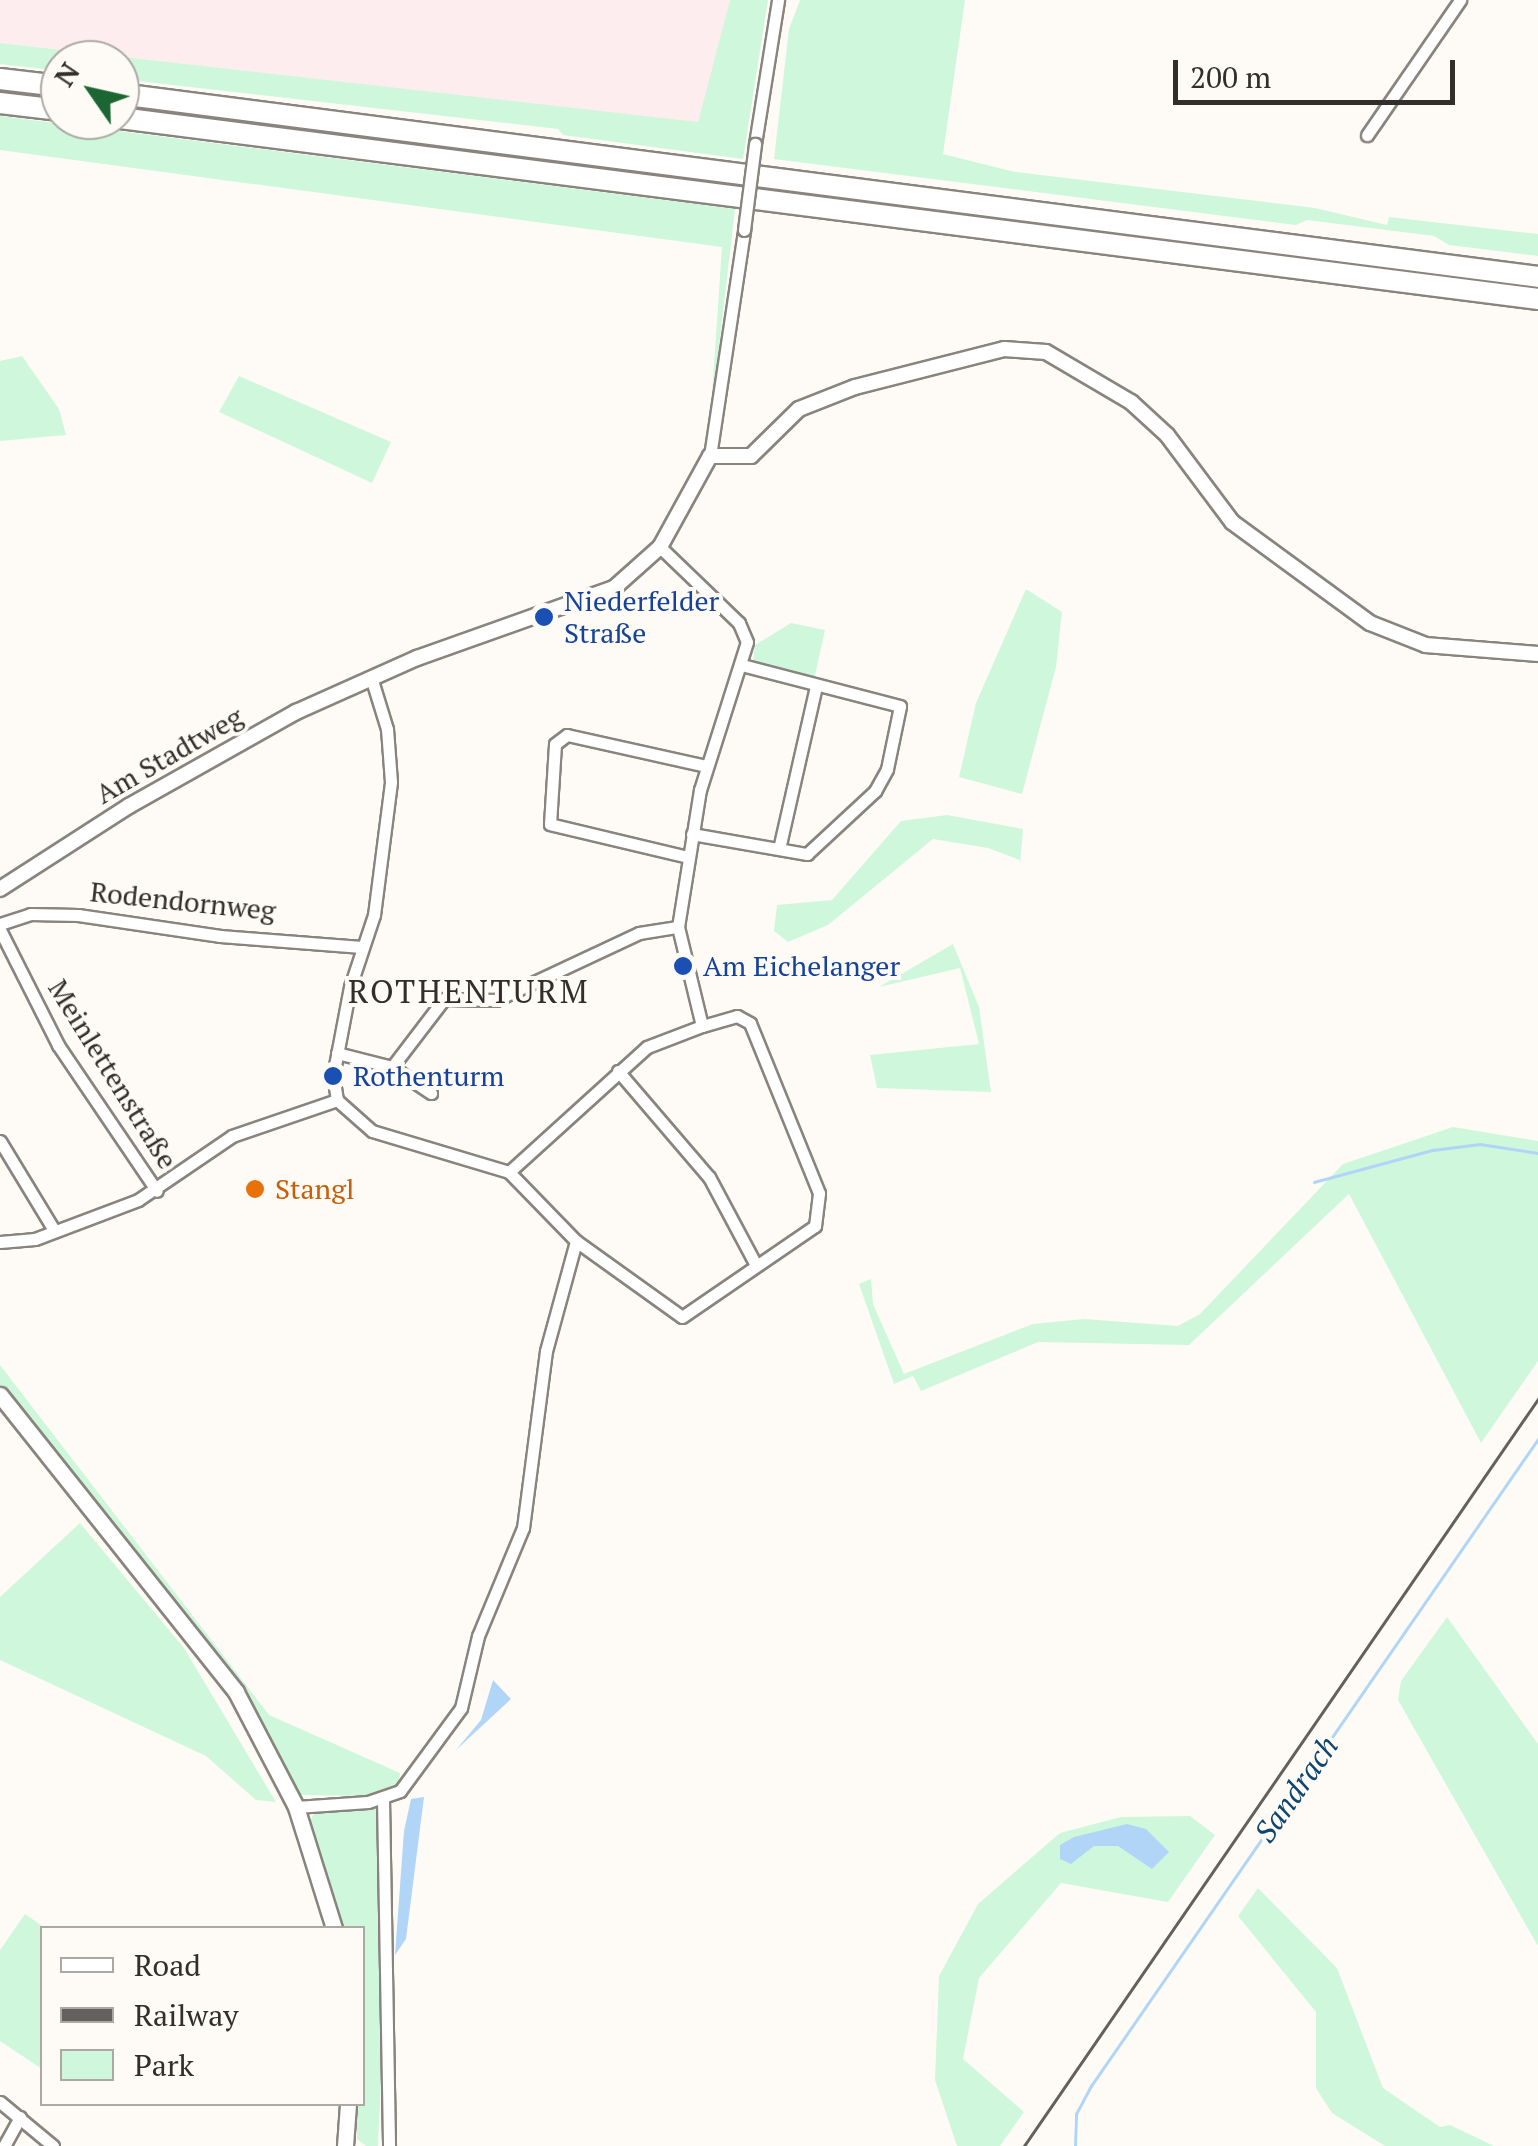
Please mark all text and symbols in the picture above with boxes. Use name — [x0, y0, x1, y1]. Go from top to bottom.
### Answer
north arrow — [40, 40, 140, 140]
scale bar — [1178, 40, 1460, 102]
text: N — [45, 55, 88, 93]
text: 200 m — [1190, 57, 1271, 97]
place label: Niederfelder Straße — [564, 584, 719, 650]
marker: Niederfelder Straße — [533, 606, 555, 628]
street label: Am Stadtweg — [89, 699, 249, 811]
street label: Rodendornweg — [89, 875, 277, 927]
place label: Am Eichelanger — [703, 949, 900, 983]
marker: Am Eichelanger — [672, 955, 694, 977]
district label: ROTHENTURM — [348, 972, 590, 1010]
street label: Meinlettenstraße — [41, 973, 185, 1175]
place label: Rothenturm — [353, 1059, 504, 1093]
marker: Rothenturm — [322, 1065, 344, 1087]
place label: Stangl — [275, 1172, 354, 1206]
marker: Stangl — [244, 1178, 266, 1200]
water label: Sandrach — [1246, 1729, 1346, 1849]
legend — [40, 1926, 365, 2106]
text: Road — [134, 1945, 201, 1985]
text: Railway — [134, 1995, 238, 2035]
text: Park — [134, 2045, 194, 2085]

